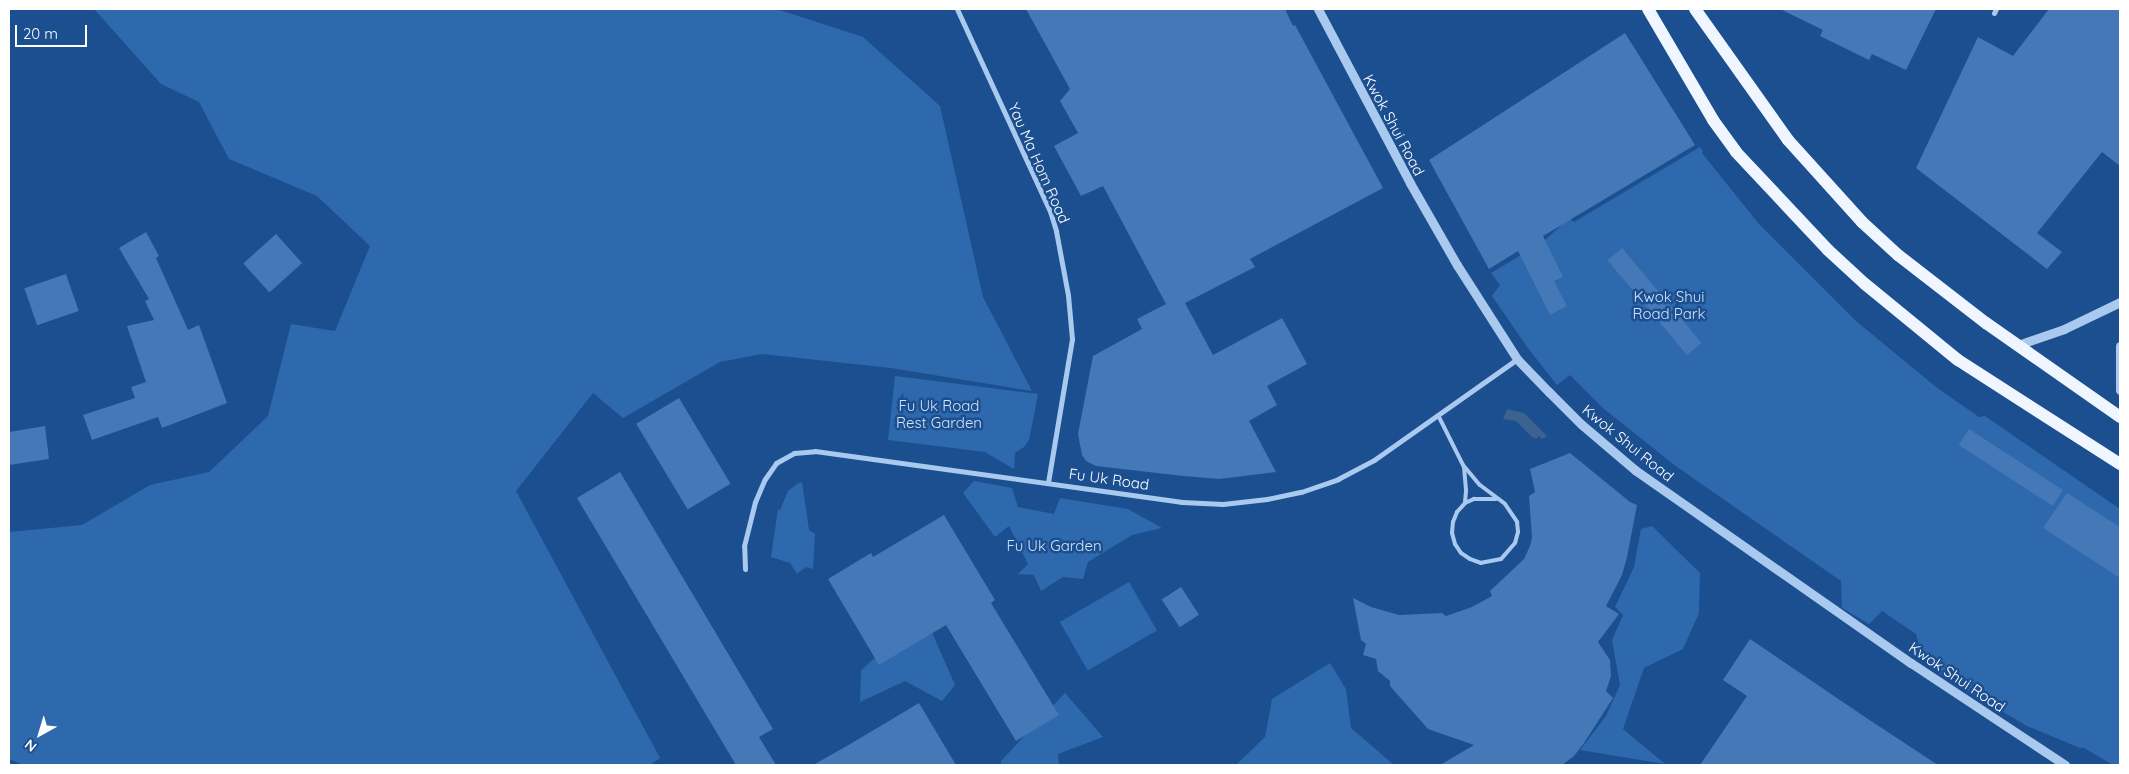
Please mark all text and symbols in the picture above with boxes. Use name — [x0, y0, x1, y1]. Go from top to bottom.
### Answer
scale bar — [18, 15, 90, 47]
text: 20 m — [23, 24, 58, 43]
street label: Kwok Shui Road — [1360, 71, 1428, 179]
street label: Yau Ma Hom Road — [1004, 100, 1074, 226]
park label: Kwok Shui Road Park — [1632, 287, 1706, 322]
park label: Fu Uk Road Rest Garden — [896, 396, 982, 431]
street label: Kwok Shui Road — [1579, 401, 1677, 485]
street label: Fu Uk Road — [1068, 464, 1150, 494]
park label: Fu Uk Garden — [1006, 537, 1102, 555]
street label: Kwok Shui Road — [1905, 638, 2009, 716]
north arrow — [15, 709, 65, 759]
text: N — [21, 735, 40, 756]

